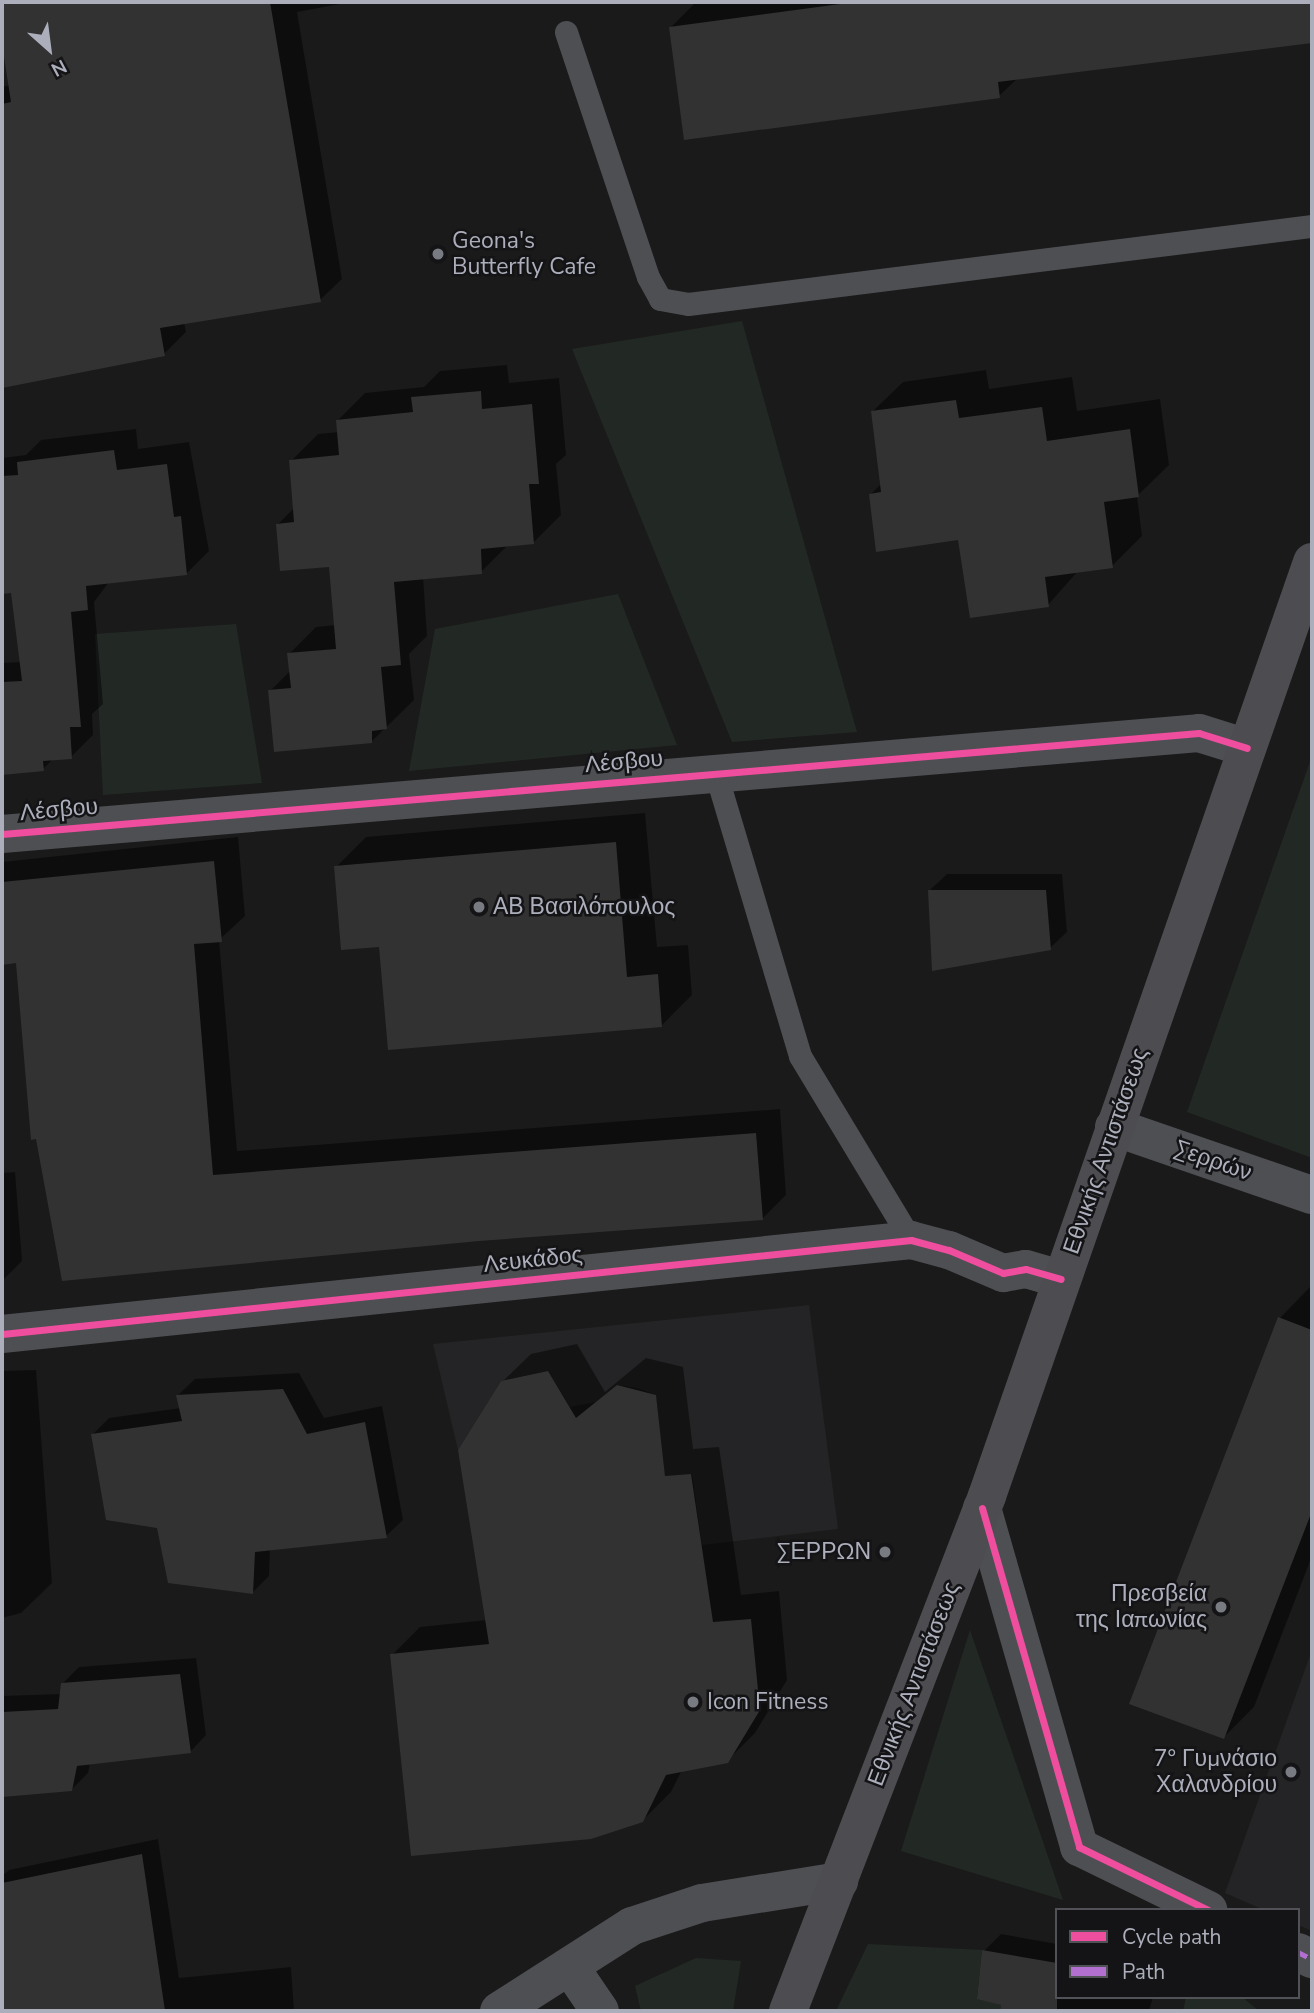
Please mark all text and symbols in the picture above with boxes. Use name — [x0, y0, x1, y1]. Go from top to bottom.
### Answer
north arrow — [14, 14, 84, 84]
text: N — [46, 53, 71, 82]
place label: Geona's Butterfly Cafe — [452, 227, 596, 281]
marker: Geona's Butterfly Cafe — [430, 246, 446, 262]
street label: Λέσβου — [584, 745, 664, 779]
street label: Λέσβου — [19, 793, 99, 827]
place label: ΑΒ Βασιλόπουλος — [493, 893, 675, 921]
marker: ΑΒ Βασιλόπουλος — [471, 899, 487, 915]
street label: Εθνικής Αντιστάσεως — [1058, 1044, 1154, 1258]
street label: Σερρών — [1171, 1135, 1255, 1187]
street label: Λευκάδος — [482, 1241, 584, 1279]
place label: ΣΕΡΡΩΝ — [777, 1538, 871, 1566]
marker: ΣΕΡΡΩΝ — [877, 1544, 893, 1560]
street label: Εθνικής Αντιστάσεως — [862, 1578, 966, 1790]
place label: Πρεσβεία της Ιαπωνίας — [1076, 1580, 1207, 1634]
marker: Πρεσβεία της Ιαπωνίας — [1213, 1599, 1229, 1615]
place label: Icon Fitness — [707, 1688, 828, 1716]
marker: Icon Fitness — [685, 1694, 701, 1710]
place label: 7° Γυμνάσιο Χαλανδρίου — [1154, 1745, 1277, 1799]
marker: 7° Γυμνάσιο Χαλανδρίου — [1283, 1764, 1299, 1780]
legend — [1055, 1908, 1300, 1999]
text: Cycle path — [1122, 1923, 1221, 1951]
text: Path — [1122, 1958, 1165, 1986]

